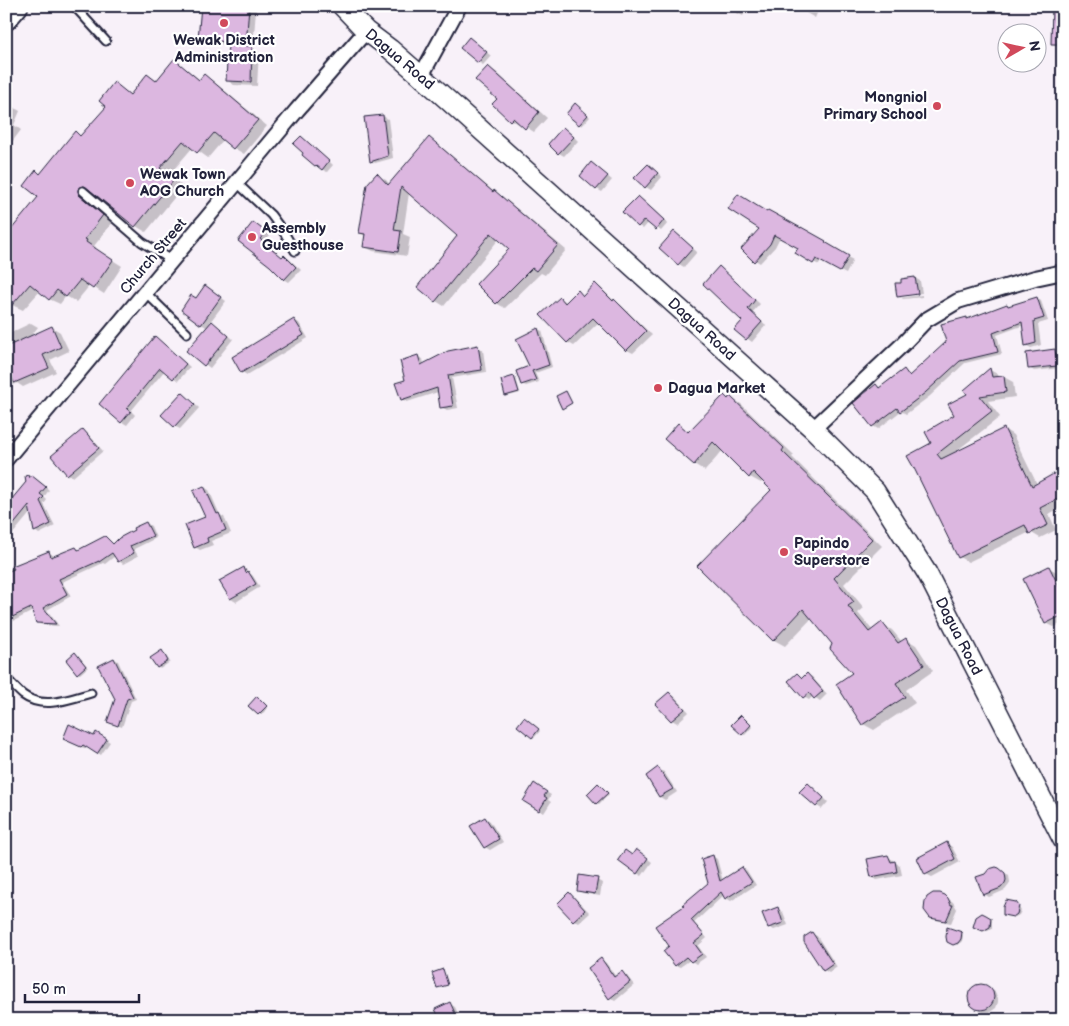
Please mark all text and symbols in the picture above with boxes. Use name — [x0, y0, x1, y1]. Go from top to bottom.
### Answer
marker: Wewak District Administration — [218, 17, 230, 29]
north arrow — [996, 22, 1046, 72]
street label: Dagua Road — [361, 25, 438, 94]
place label: Wewak District Administration — [173, 31, 275, 67]
text: N — [1025, 40, 1044, 53]
place label: Mongniol Primary School — [823, 88, 927, 124]
marker: Mongniol Primary School — [931, 100, 943, 112]
place label: Wewak Town AOG Church — [139, 165, 226, 201]
marker: Wewak Town AOG Church — [124, 177, 136, 189]
street label: Church Street — [116, 214, 191, 298]
place label: Assembly Guesthouse — [261, 219, 344, 255]
marker: Assembly Guesthouse — [246, 231, 258, 243]
street label: Dagua Road — [664, 294, 740, 365]
place label: Dagua Market — [668, 379, 765, 398]
marker: Dagua Market — [652, 382, 664, 394]
place label: Papindo Superstore — [794, 534, 870, 570]
marker: Papindo Superstore — [778, 546, 790, 558]
street label: Dagua Road — [931, 594, 986, 678]
scale bar — [25, 971, 139, 1003]
text: 50 m — [32, 980, 66, 999]

